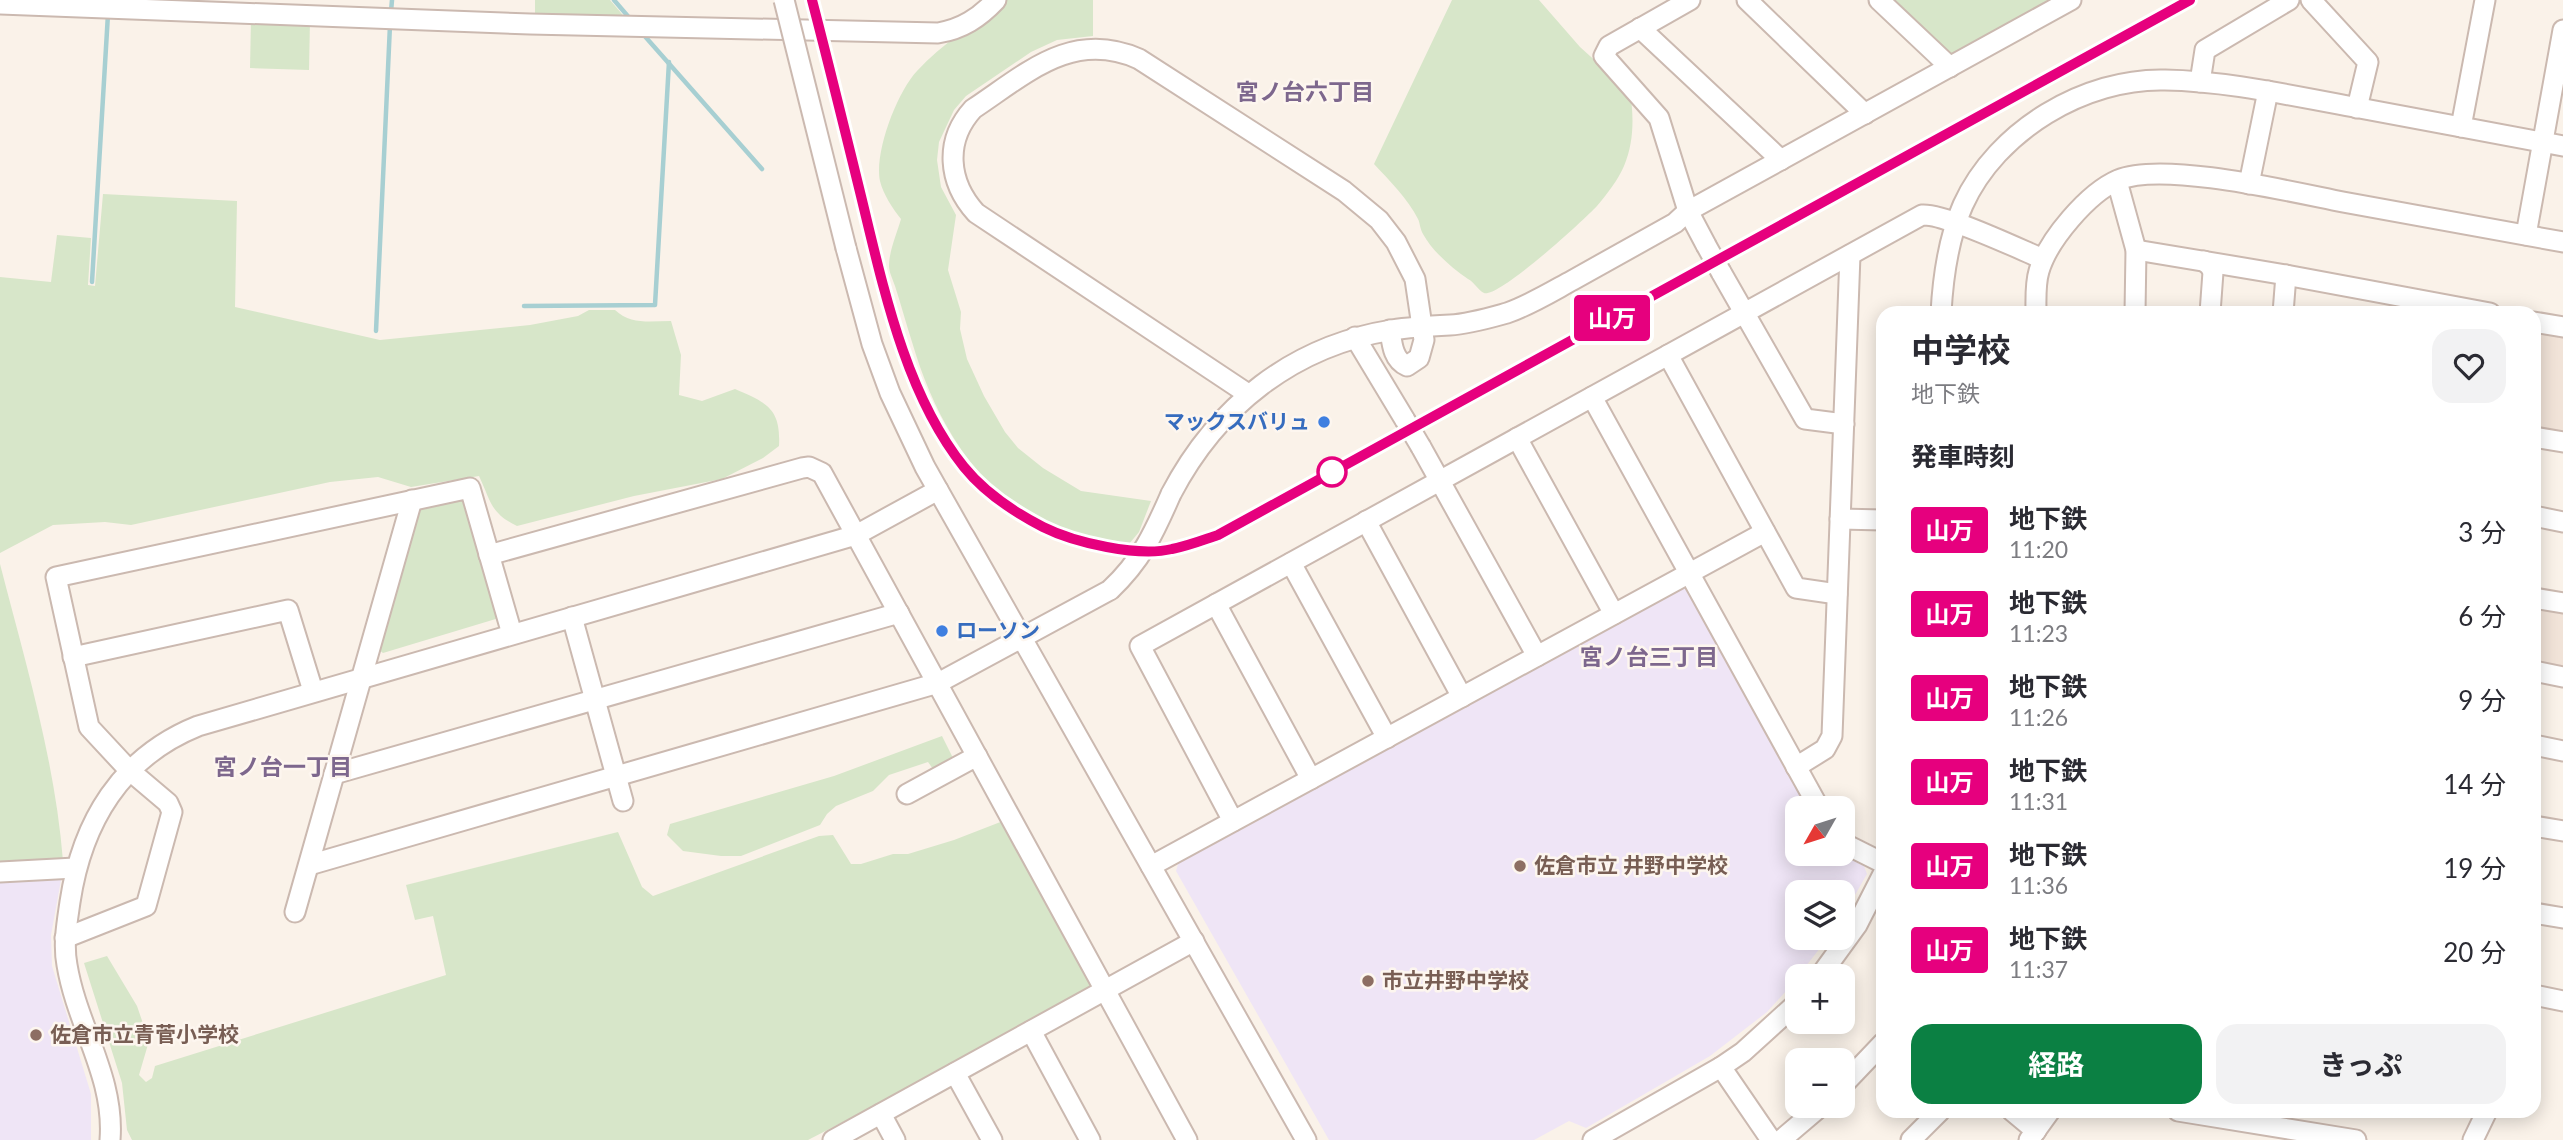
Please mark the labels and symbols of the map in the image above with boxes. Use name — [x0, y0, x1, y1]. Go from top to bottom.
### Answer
district label: 宮ノ台六丁目 — [1236, 77, 1374, 105]
line badge: 山万 — [1580, 295, 1644, 341]
place label: マックスバリュ — [1164, 408, 1310, 433]
marker: マックスバリュ — [1316, 414, 1332, 430]
unlabelled marker — [1317, 457, 1347, 487]
place label: ローソン — [956, 617, 1040, 642]
marker: ローソン — [934, 623, 950, 639]
district label: 宮ノ台三丁目 — [1580, 642, 1718, 670]
district label: 宮ノ台一丁目 — [214, 752, 352, 780]
north arrow — [1785, 796, 1855, 866]
place label: 佐倉市立 井野中学校 — [1534, 852, 1728, 877]
marker: 佐倉市立 井野中学校 — [1512, 858, 1528, 874]
place label: 市立井野中学校 — [1382, 967, 1529, 992]
marker: 市立井野中学校 — [1360, 973, 1376, 989]
place label: 佐倉市立青菅小学校 — [50, 1021, 239, 1046]
marker: 佐倉市立青菅小学校 — [28, 1027, 44, 1043]

